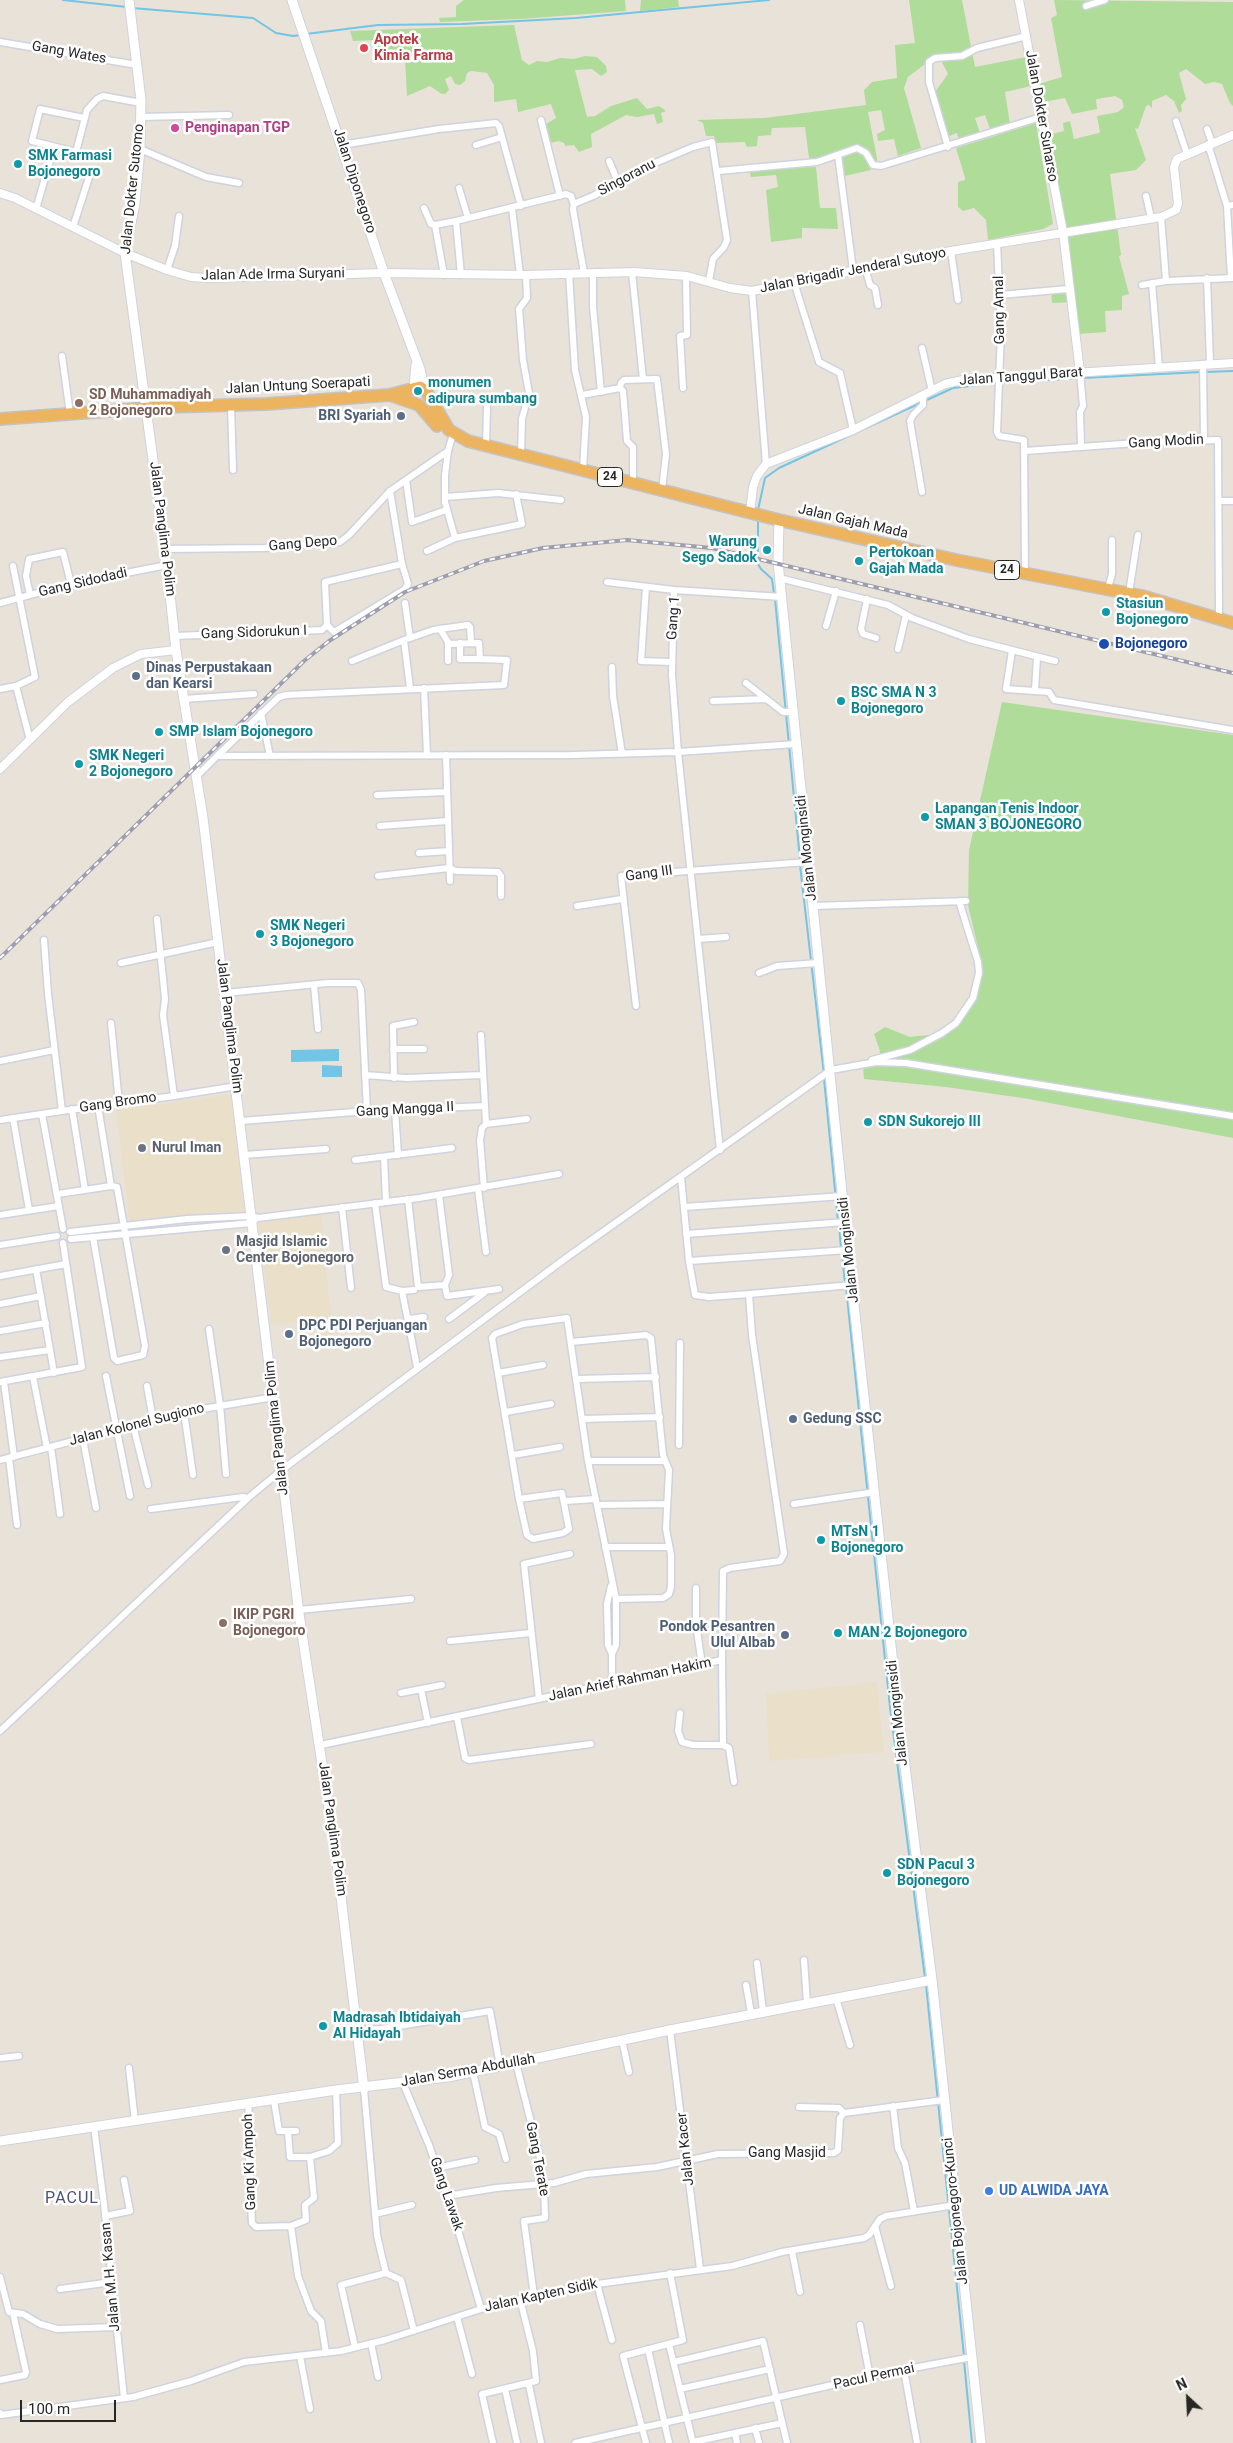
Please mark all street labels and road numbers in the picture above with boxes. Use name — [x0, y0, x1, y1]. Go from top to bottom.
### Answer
street label: Gang Wates — [30, 38, 108, 68]
street label: Jalan Dokter Suharso — [1021, 49, 1061, 183]
street label: Jalan Dokter Sutomo — [118, 123, 148, 255]
street label: Jalan Diponegoro — [329, 126, 379, 236]
street label: Singoranu — [595, 156, 659, 200]
street label: Jalan Brigadir Jenderal Sutoyo — [758, 245, 948, 297]
street label: Jalan Ade Irma Suryani — [201, 265, 345, 285]
street label: Gang Amal — [991, 276, 1009, 344]
street label: Jalan Tanggul Barat — [959, 364, 1083, 390]
street label: Jalan Untung Soerapati — [225, 374, 371, 398]
street label: Gang Modin — [1128, 432, 1204, 452]
street label: Jalan Panglima Polim — [145, 461, 179, 597]
road number: 24 — [598, 468, 622, 487]
street label: Jalan Gajah Mada — [796, 501, 910, 543]
street label: Gang Depo — [268, 533, 338, 555]
road number: 24 — [994, 560, 1020, 580]
street label: Gang Sidodadi — [37, 565, 129, 601]
street label: Gang 1 — [664, 595, 684, 641]
street label: Gang Sidorukun I — [201, 623, 307, 643]
street label: Jalan Monginsidi — [793, 794, 821, 902]
street label: Gang III — [624, 862, 674, 886]
street label: Jalan Panglima Polim — [212, 958, 246, 1094]
street label: Gang Bromo — [78, 1089, 158, 1117]
street label: Gang Mangga II — [356, 1099, 454, 1121]
street label: Jalan Monginsidi — [835, 1196, 863, 1304]
street label: Jalan Panglima Polim — [262, 1360, 292, 1496]
street label: Jalan Kolonel Sugiono — [68, 1400, 206, 1450]
street label: Jalan Arief Rahman Hakim — [547, 1655, 713, 1705]
street label: Jalan Monginsidi — [884, 1659, 912, 1767]
street label: Jalan Panglima Polim — [314, 1761, 350, 1897]
street label: Jalan Serma Abdullah — [399, 2051, 537, 2091]
street label: Jalan Kacer — [674, 2112, 698, 2186]
street label: Gang Ki Ampoh — [240, 2113, 260, 2211]
street label: Gang Terate — [522, 2120, 552, 2198]
street label: Jalan Bojonegoro-Kunci — [940, 2137, 972, 2285]
street label: Gang Masjid — [748, 2145, 826, 2161]
street label: Gang Lawak — [426, 2155, 466, 2233]
street label: Jalan M.H. Kasan — [98, 2222, 124, 2332]
street label: Jalan Kapten Sidik — [483, 2276, 599, 2316]
street label: Pacul Permai — [832, 2360, 916, 2394]

